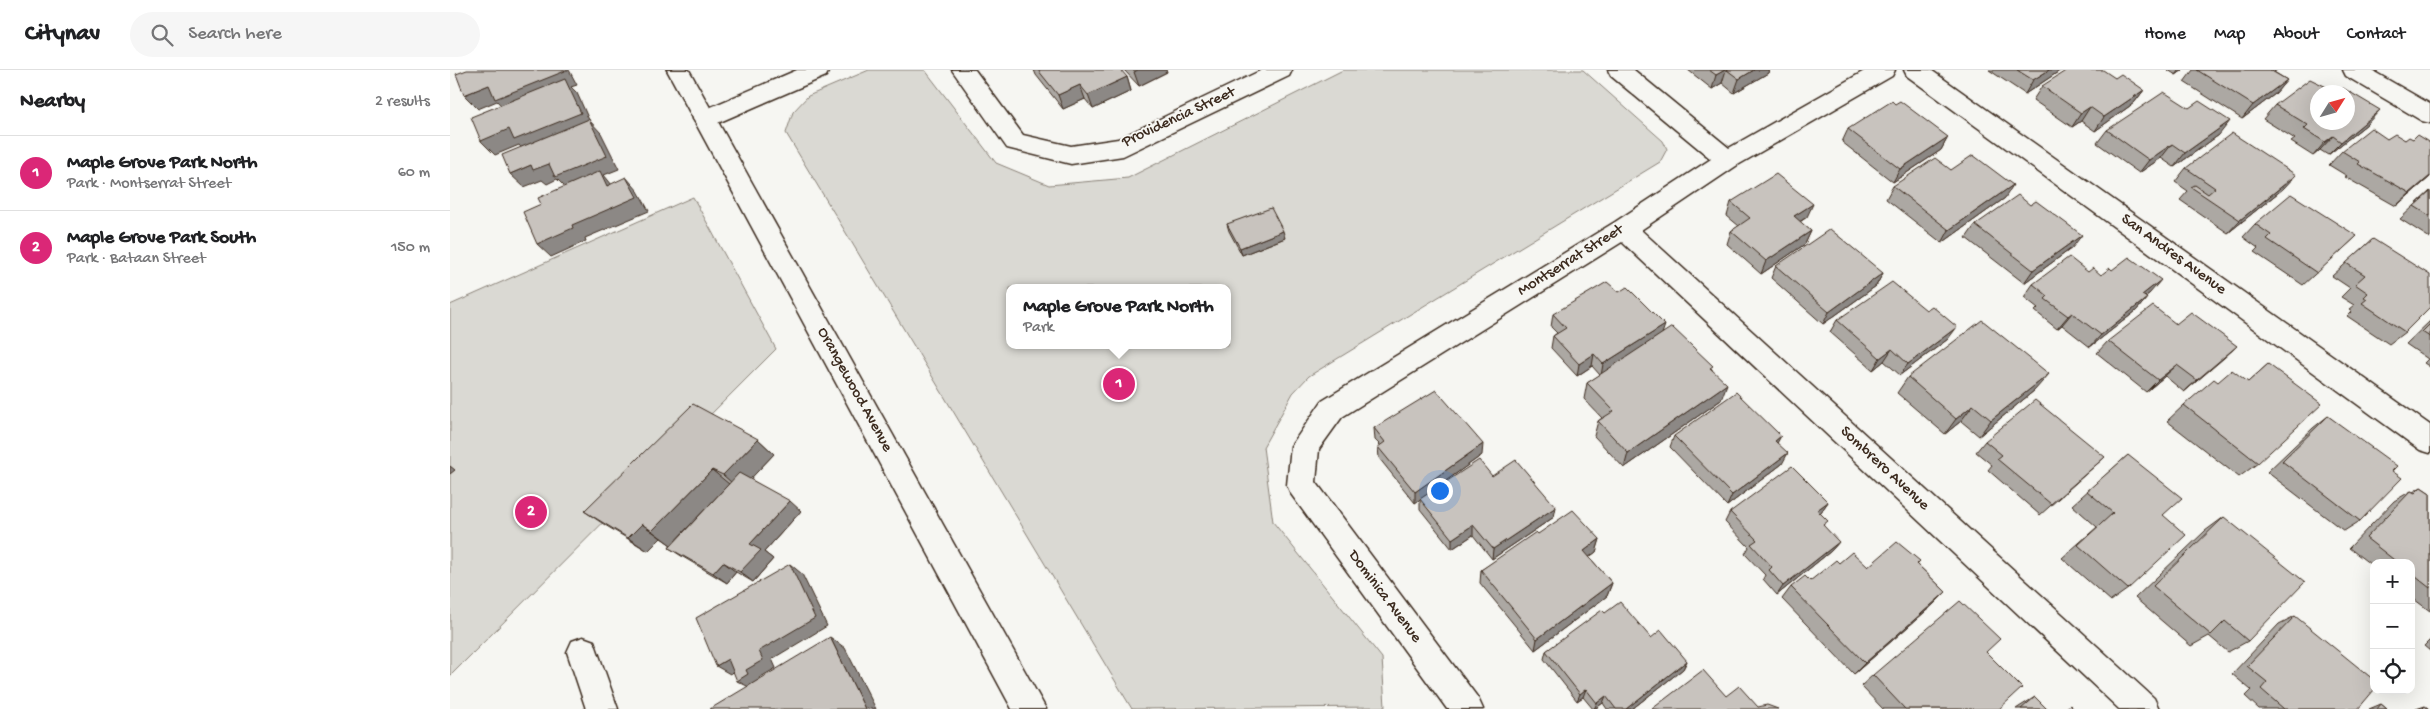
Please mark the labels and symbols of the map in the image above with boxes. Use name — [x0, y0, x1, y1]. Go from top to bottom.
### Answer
street label: Providencia Street — [1118, 83, 1240, 153]
north arrow — [2310, 85, 2355, 130]
street label: San Andres Avenue — [2117, 210, 2230, 300]
street label: Montserrat Street — [1515, 220, 1629, 301]
street label: Orangewood Avenue — [812, 324, 896, 456]
pin: 1 — [1103, 365, 1135, 403]
street label: Sombrero Avenue — [1835, 423, 1933, 516]
your location — [1427, 478, 1453, 504]
pin: 2 — [515, 493, 547, 531]
street label: Dominica Avenue — [1342, 546, 1425, 648]

